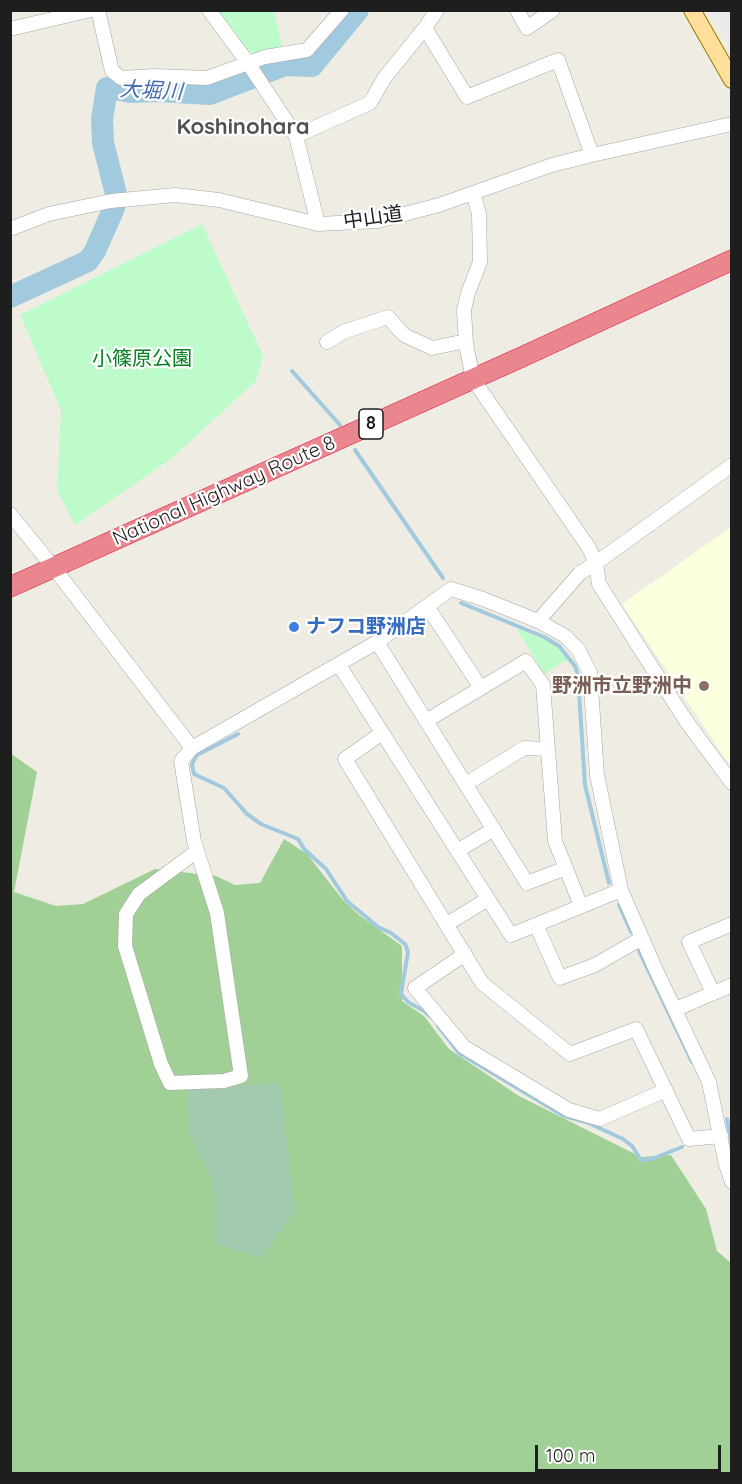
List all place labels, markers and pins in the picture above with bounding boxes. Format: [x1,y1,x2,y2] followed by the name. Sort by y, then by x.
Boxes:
[306,615,426,639] place label: ナフコ野洲店
[287,620,301,634] marker: ナフコ野洲店
[552,674,692,698] place label: 野洲市立野洲中
[697,679,711,693] marker: 野洲市立野洲中

